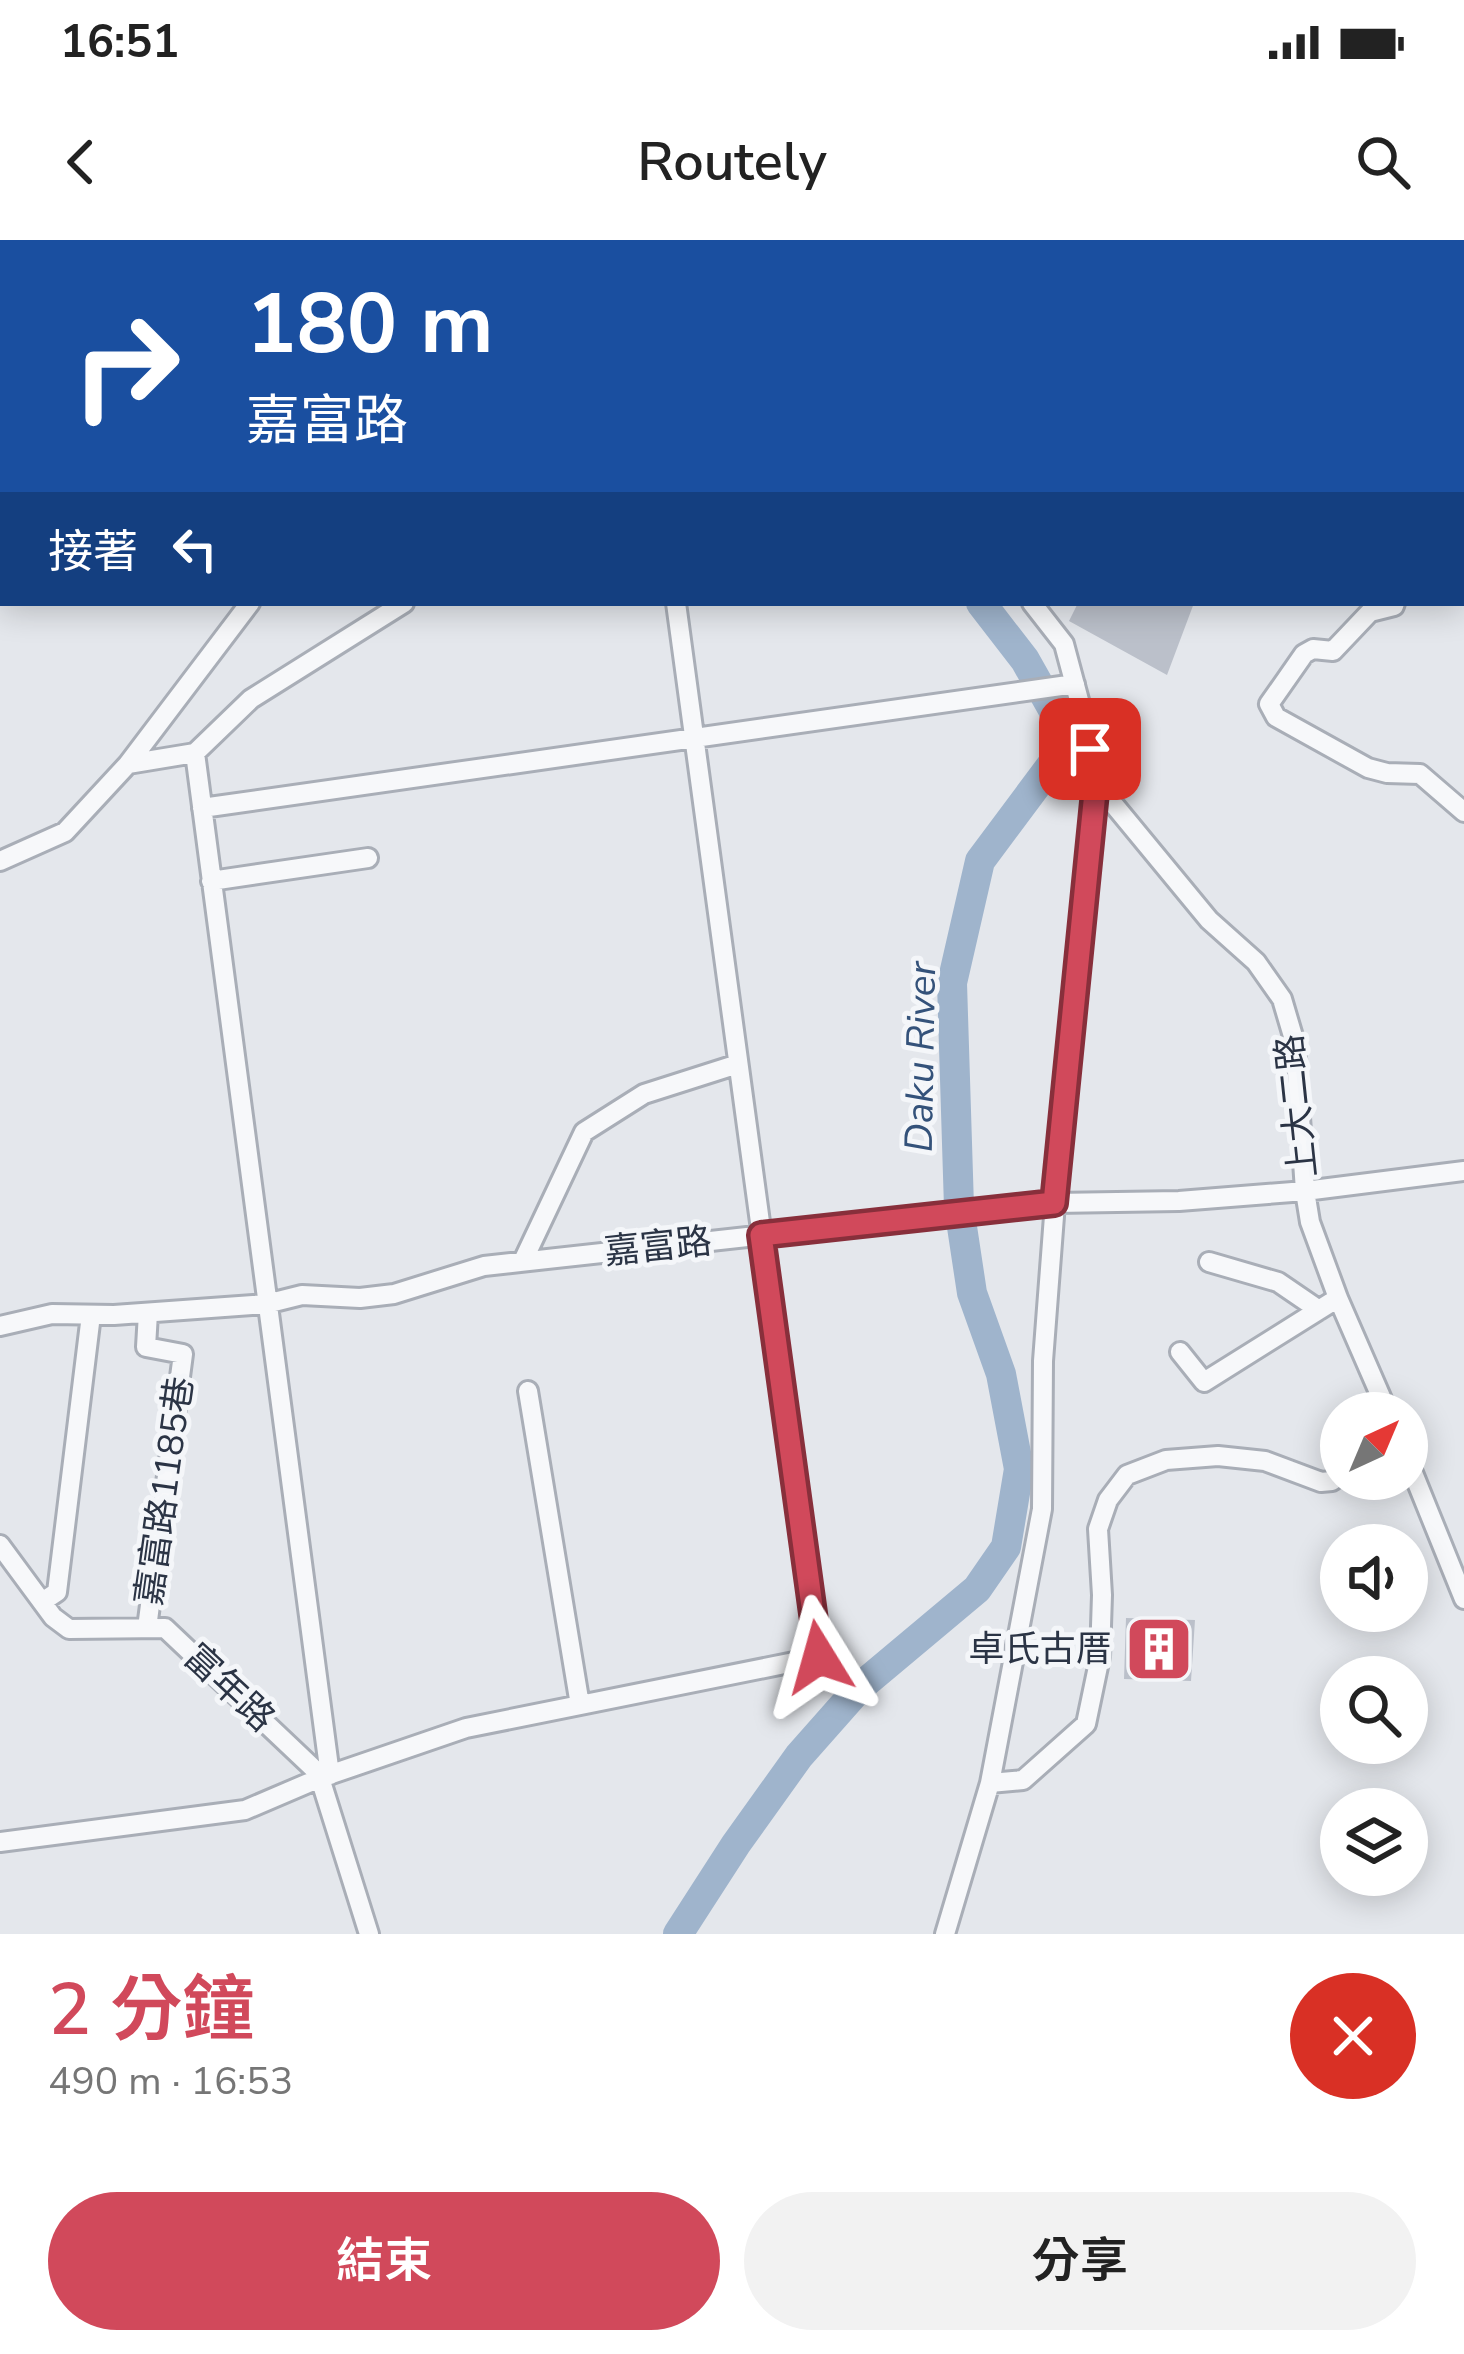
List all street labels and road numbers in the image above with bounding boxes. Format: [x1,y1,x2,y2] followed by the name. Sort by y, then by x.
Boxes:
[1265,1032,1329,1180] street label: 上大二路
[602,1217,714,1277] street label: 嘉富路
[125,1374,205,1608] street label: 嘉富路1185巷
[173,1633,285,1743] street label: 富年路

